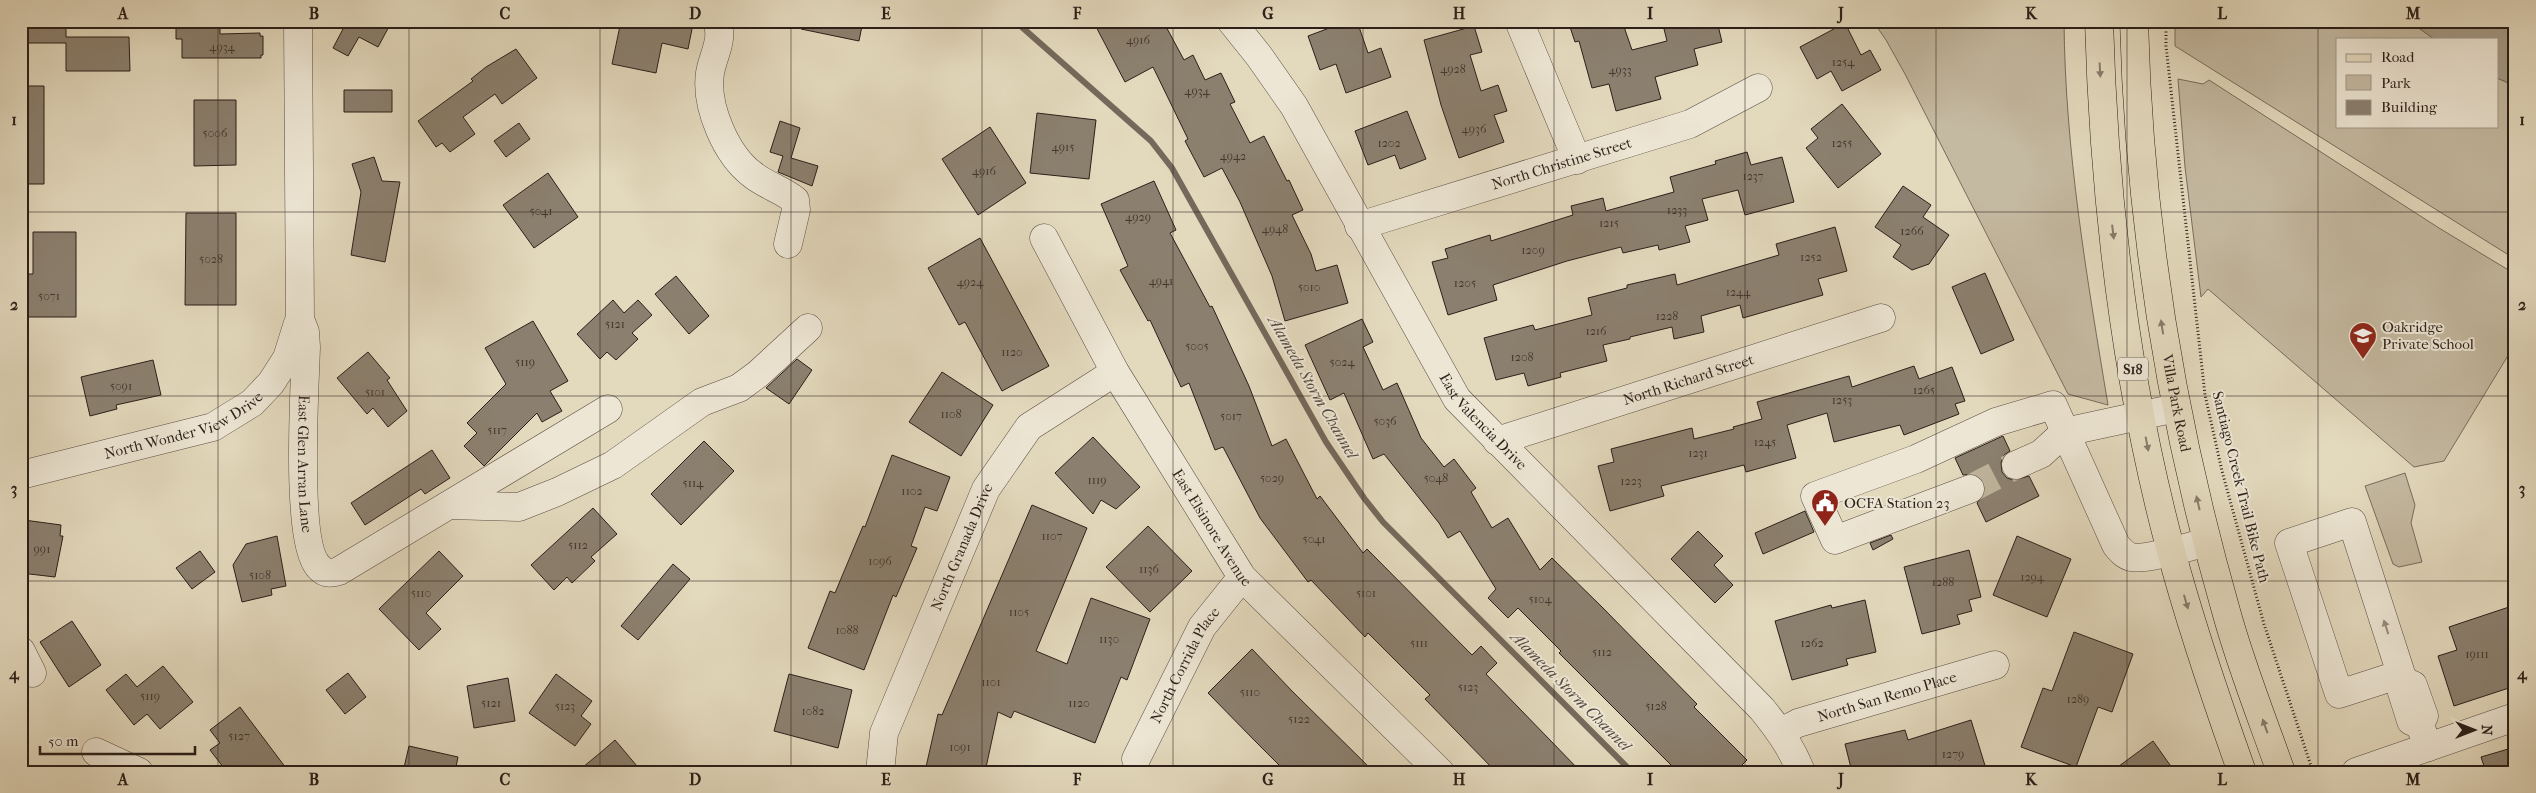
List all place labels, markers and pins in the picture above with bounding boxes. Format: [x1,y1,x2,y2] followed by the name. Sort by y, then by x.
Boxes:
[2382,318,2474,353] place label: Oakridge Private School
[2348,321,2378,360] school or university icon: Oakridge Private School
[1810,488,1840,527] public building icon: OCFA Station 23
[1844,494,1950,512] place label: OCFA Station 23

